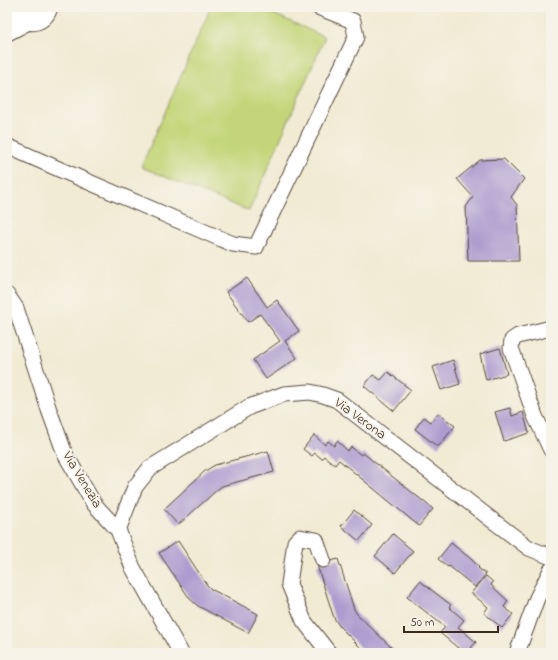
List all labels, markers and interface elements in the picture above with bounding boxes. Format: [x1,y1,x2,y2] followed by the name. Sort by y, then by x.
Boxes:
[329,392,390,445] street label: Via Verona
[56,447,107,512] street label: Via Venezia
[404,608,498,634] scale bar
[410,614,434,632] text: 50 m

